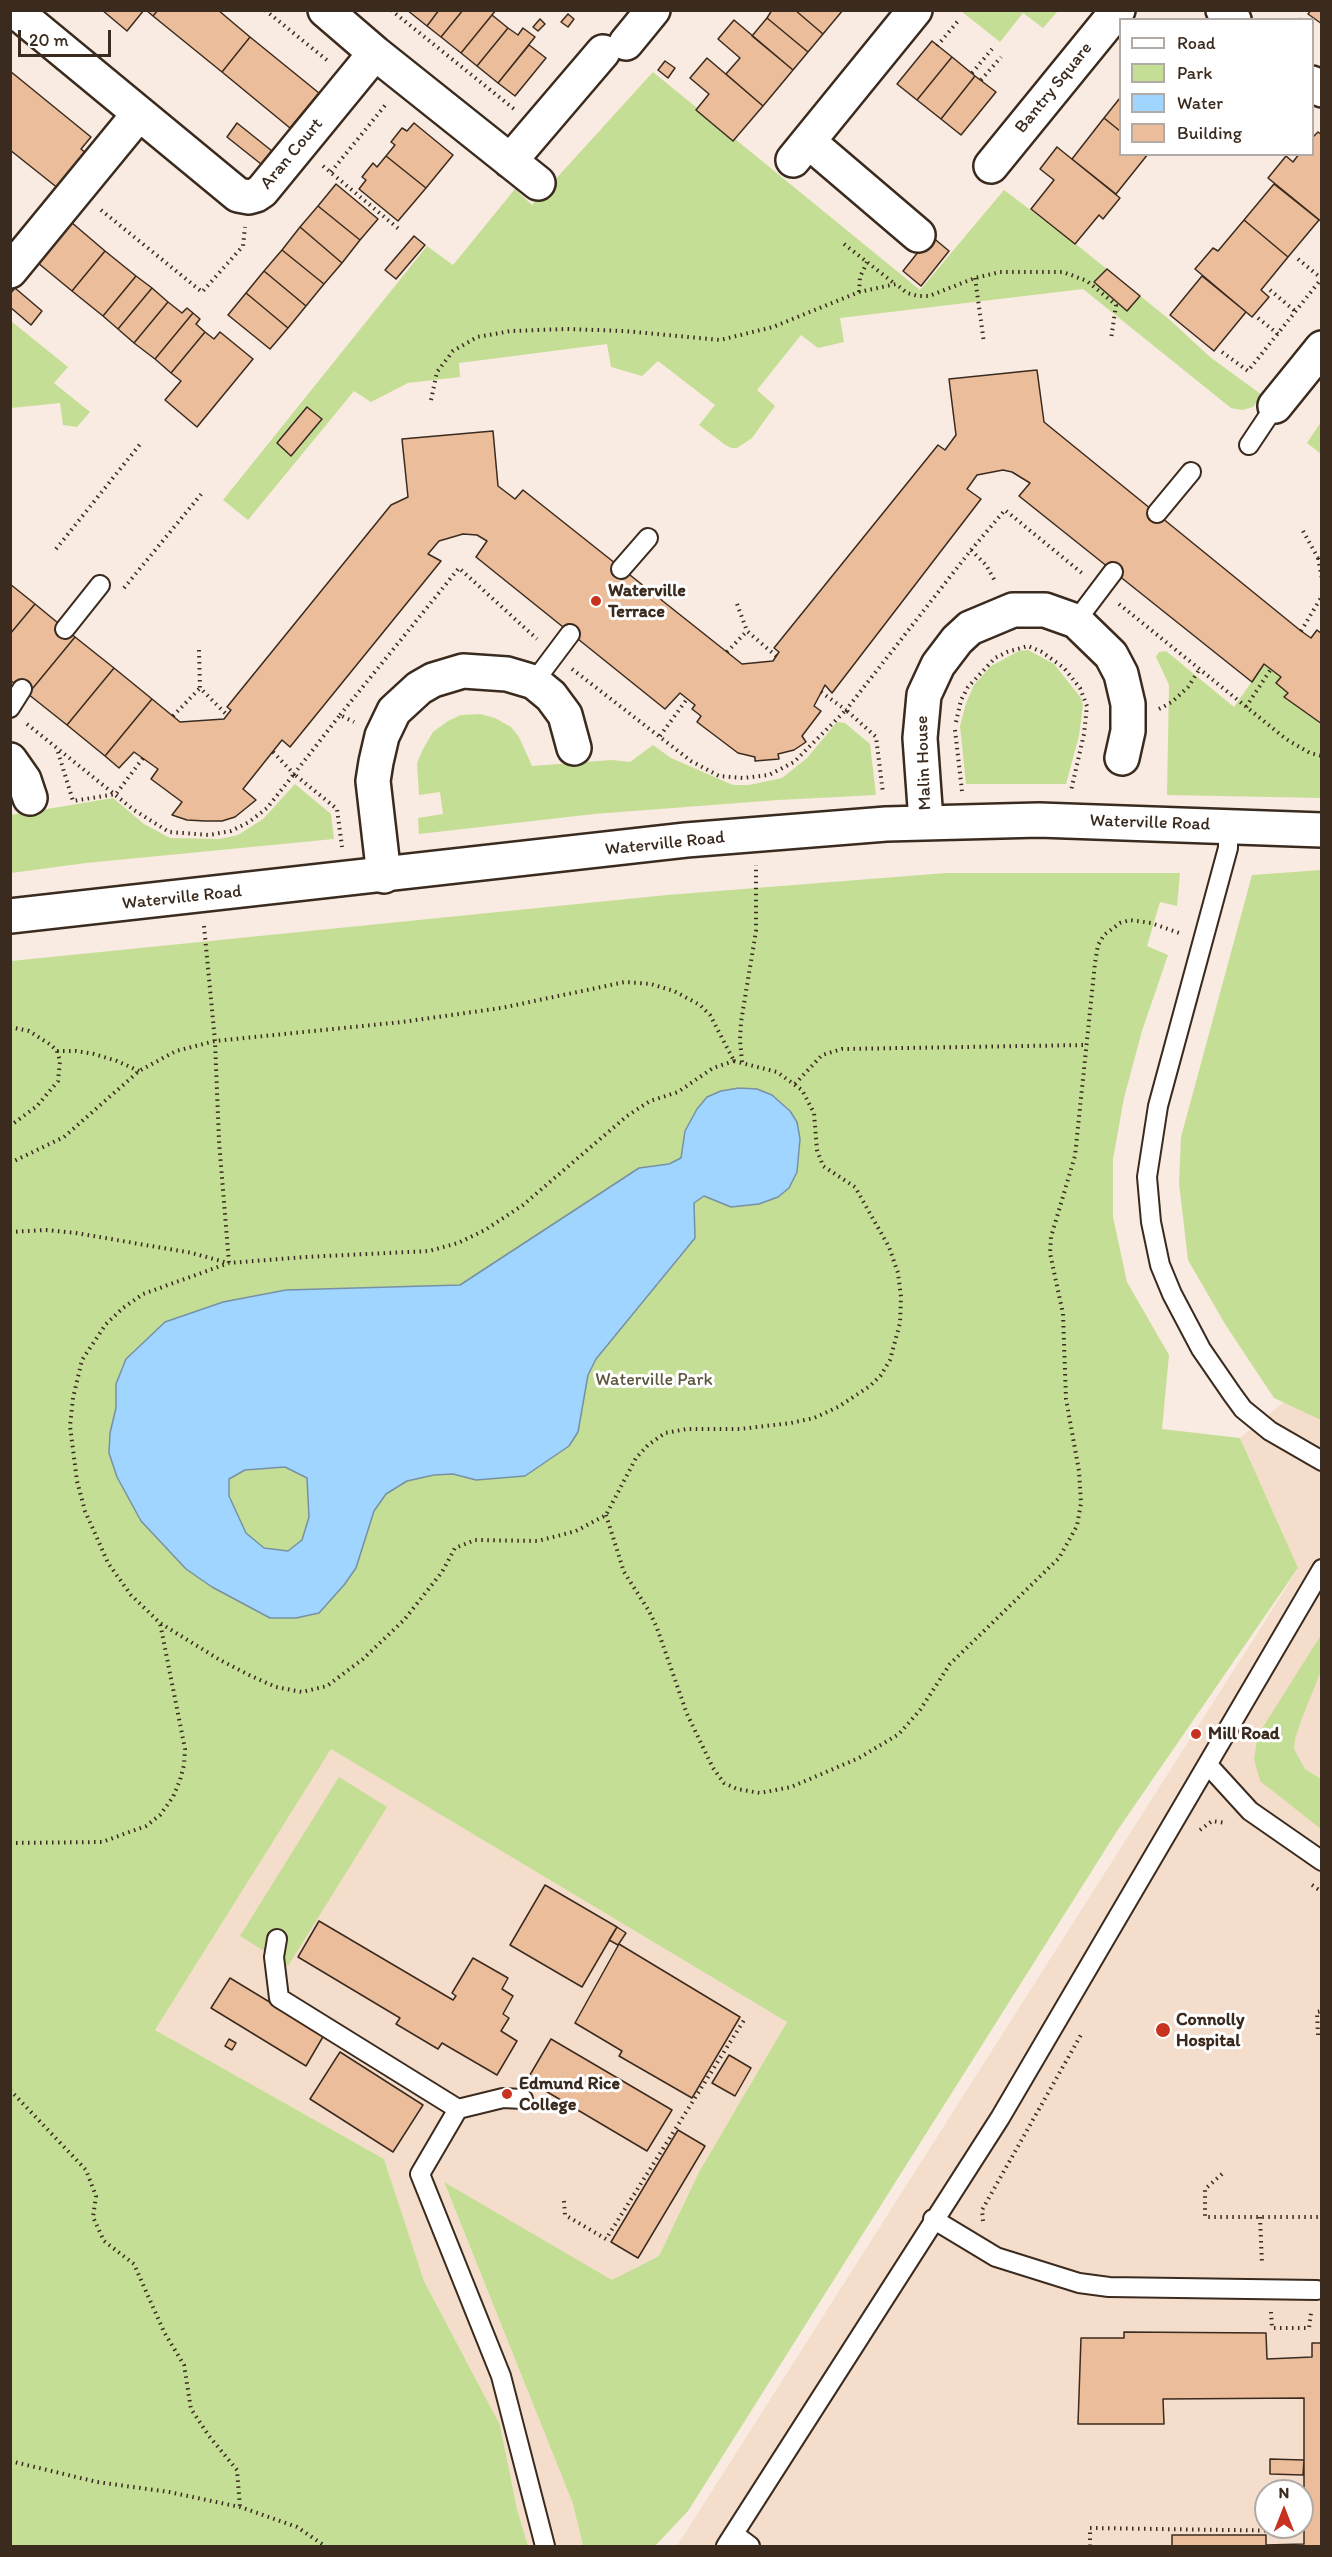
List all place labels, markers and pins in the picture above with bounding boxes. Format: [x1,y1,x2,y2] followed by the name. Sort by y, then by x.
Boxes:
[608,580,686,622] place label: Waterville Terrace
[589,594,603,608] marker: Waterville Terrace
[1208,1723,1280,1745] place label: Mill Road
[1189,1727,1203,1741] marker: Mill Road
[1176,2009,1244,2052] place label: Connolly Hospital
[1154,2021,1172,2039] marker: Connolly Hospital
[519,2073,620,2116] place label: Edmund Rice College
[500,2087,514,2101] marker: Edmund Rice College

